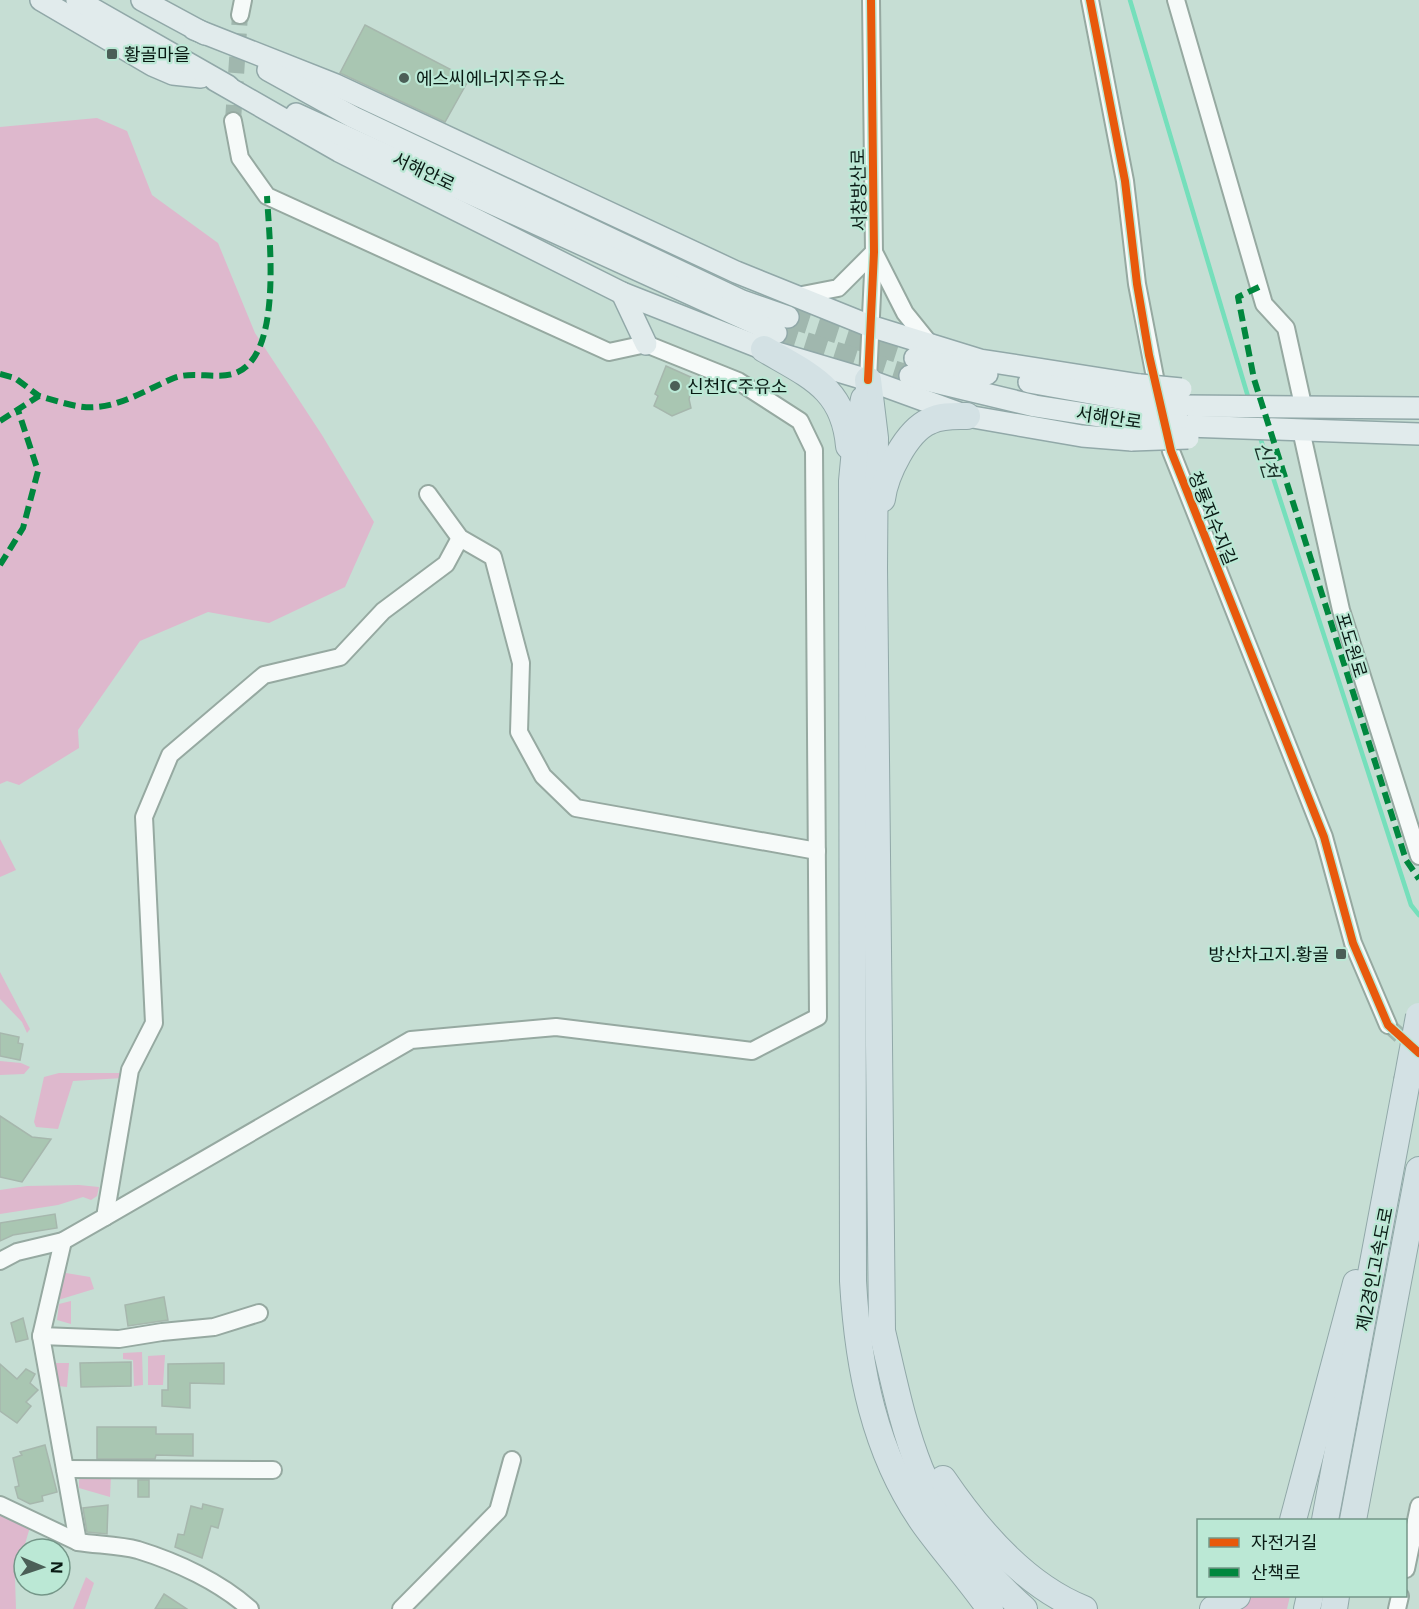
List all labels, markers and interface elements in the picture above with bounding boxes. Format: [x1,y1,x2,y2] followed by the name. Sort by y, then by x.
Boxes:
[124,42,190,66] place label: 황골마을
[105,47,119,61] marker: 황골마을
[416,66,565,90] place label: 에스씨에너지주유소
[397,71,411,85] marker: 에스씨에너지주유소
[389,146,459,196] street label: 서해안로
[845,148,871,232] street label: 서창방산로
[687,374,787,398] place label: 신천IC주유소
[668,379,682,393] marker: 신천IC주유소
[1075,401,1143,433] street label: 서해안로
[1249,438,1286,484] water label: 신천
[1183,467,1243,569] street label: 청룡저수지길
[1331,610,1373,680] street label: 포도원로
[1208,942,1329,966] place label: 방산차고지.황골
[1334,947,1348,961] marker: 방산차고지.황골
[1350,1205,1398,1333] street label: 제2경인고속도로
[1197,1519,1407,1597] legend
[1251,1530,1317,1554] text: 자전거길
[12,1537,72,1597] north arrow
[1251,1560,1301,1584] text: 산책로
[46,1561,68,1574] text: N

